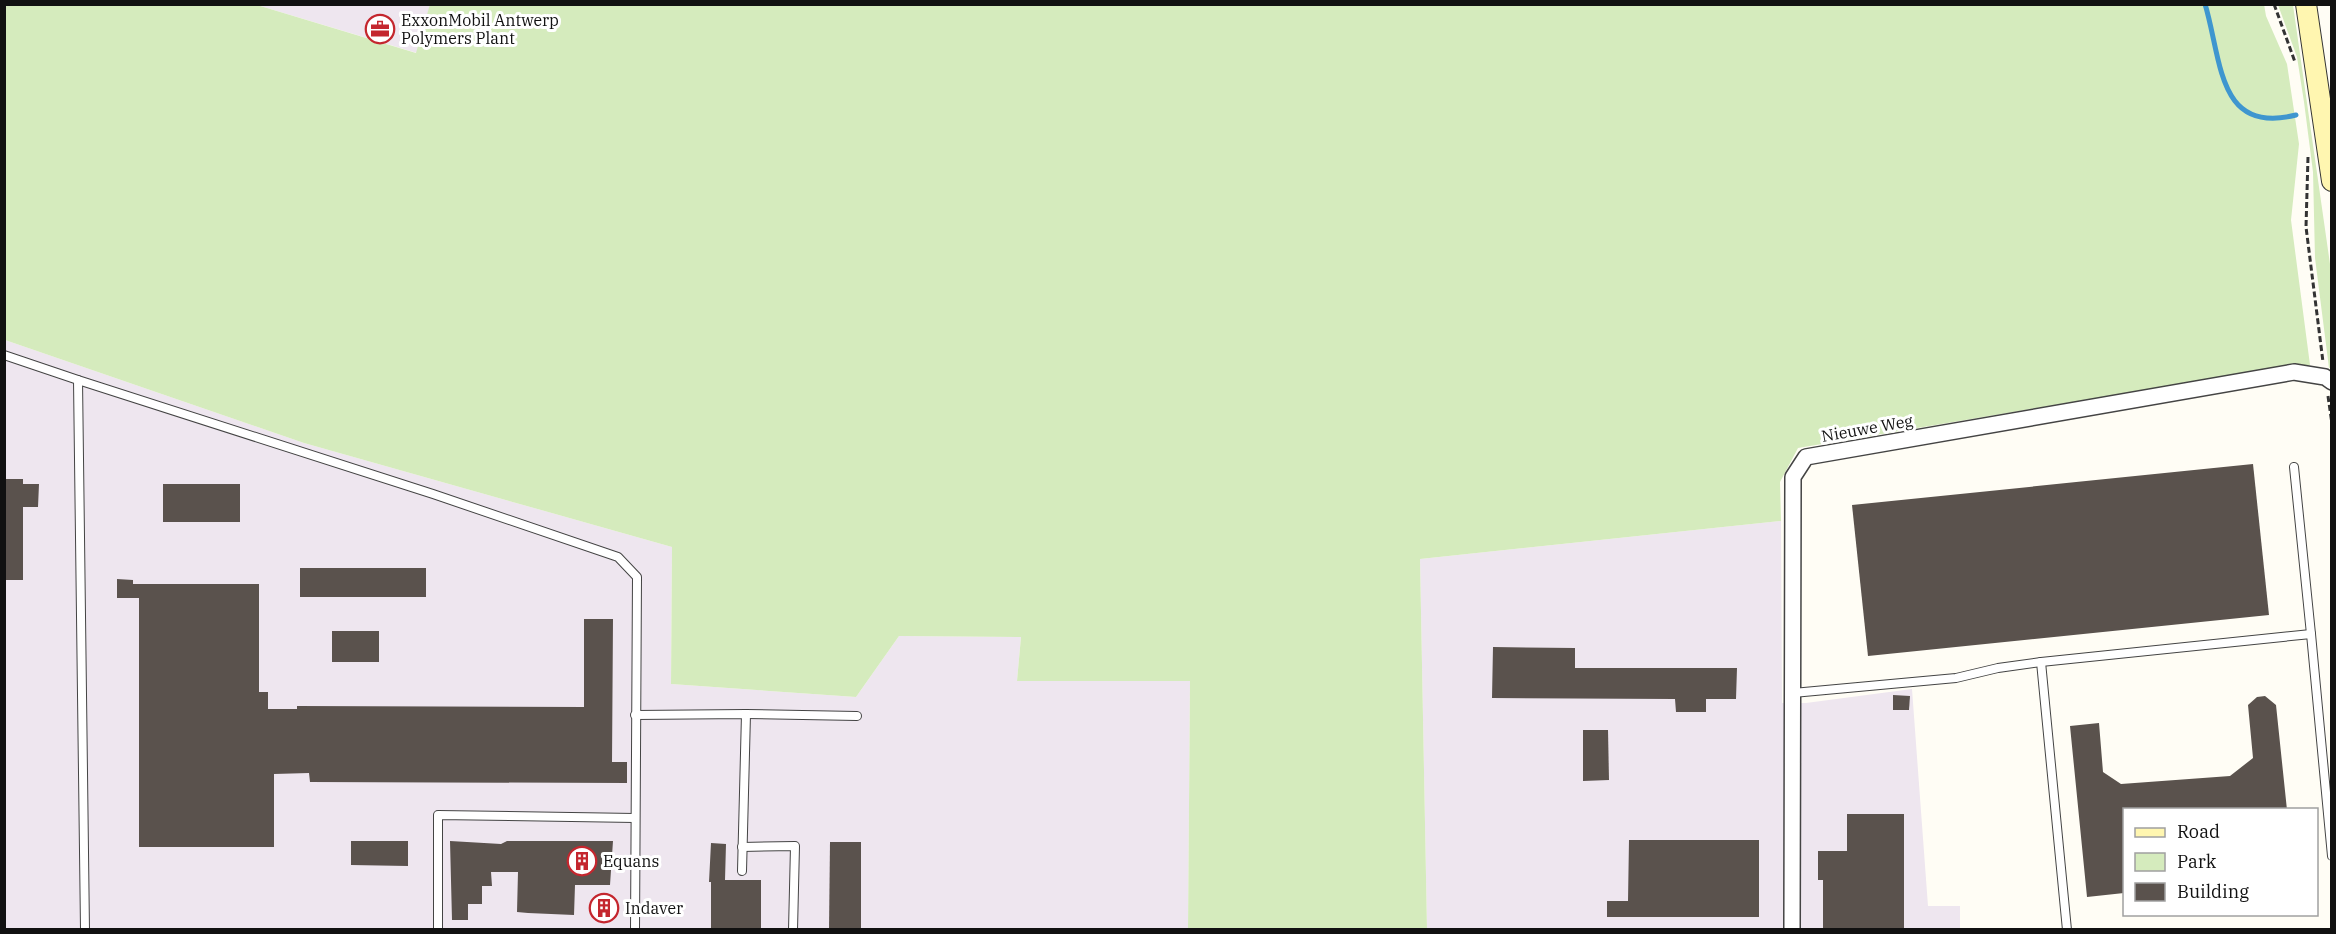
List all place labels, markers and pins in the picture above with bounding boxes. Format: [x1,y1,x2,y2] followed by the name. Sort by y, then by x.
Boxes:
[401,10,559,48] place label: ExxonMobil Antwerp Polymers Plant
[364,13,396,45] office icon: ExxonMobil Antwerp Polymers Plant
[566,845,598,877] building icon: Equans
[603,851,659,871] place label: Equans
[588,892,620,924] building icon: Indaver
[625,898,683,918] place label: Indaver

